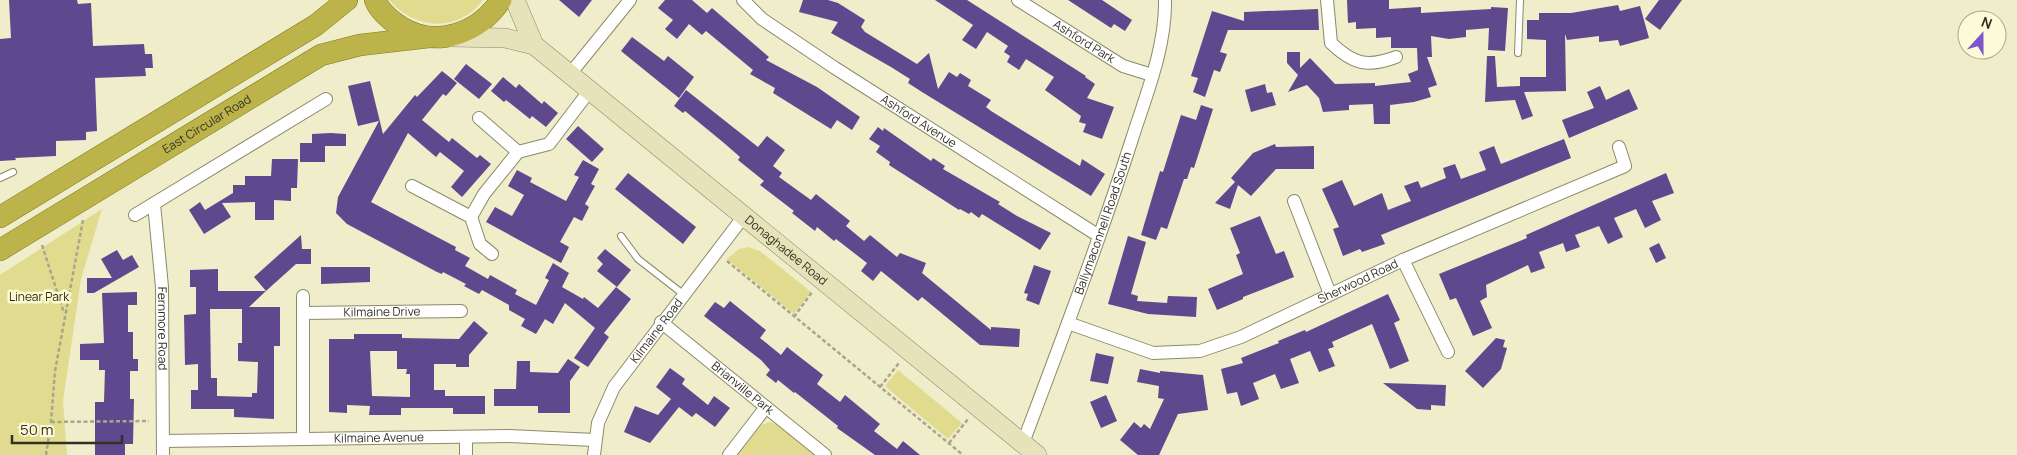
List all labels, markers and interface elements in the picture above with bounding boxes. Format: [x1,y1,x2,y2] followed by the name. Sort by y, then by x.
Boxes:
[1957,10,2007,60] north arrow
[1979,12,1995,33] text: N
[1050,15,1119,67] street label: Ashford Park
[159,90,254,157] street label: East Circular Road
[878,90,960,151] street label: Ashford Avenue
[1070,149,1135,297] street label: Ballymaconnell Road South
[741,211,831,289] street label: Donaghadee Road
[1315,255,1401,307] street label: Sherwood Road
[154,287,171,371] street label: Fernmore Road
[9,288,70,305] park label: Linear Park
[626,295,686,367] street label: Kilmaine Road
[343,303,421,320] street label: Kilmaine Drive
[708,357,779,419] street label: Brianville Park
[12,412,122,444] scale bar
[20,419,54,440] text: 50 m
[334,428,424,447] street label: Kilmaine Avenue

